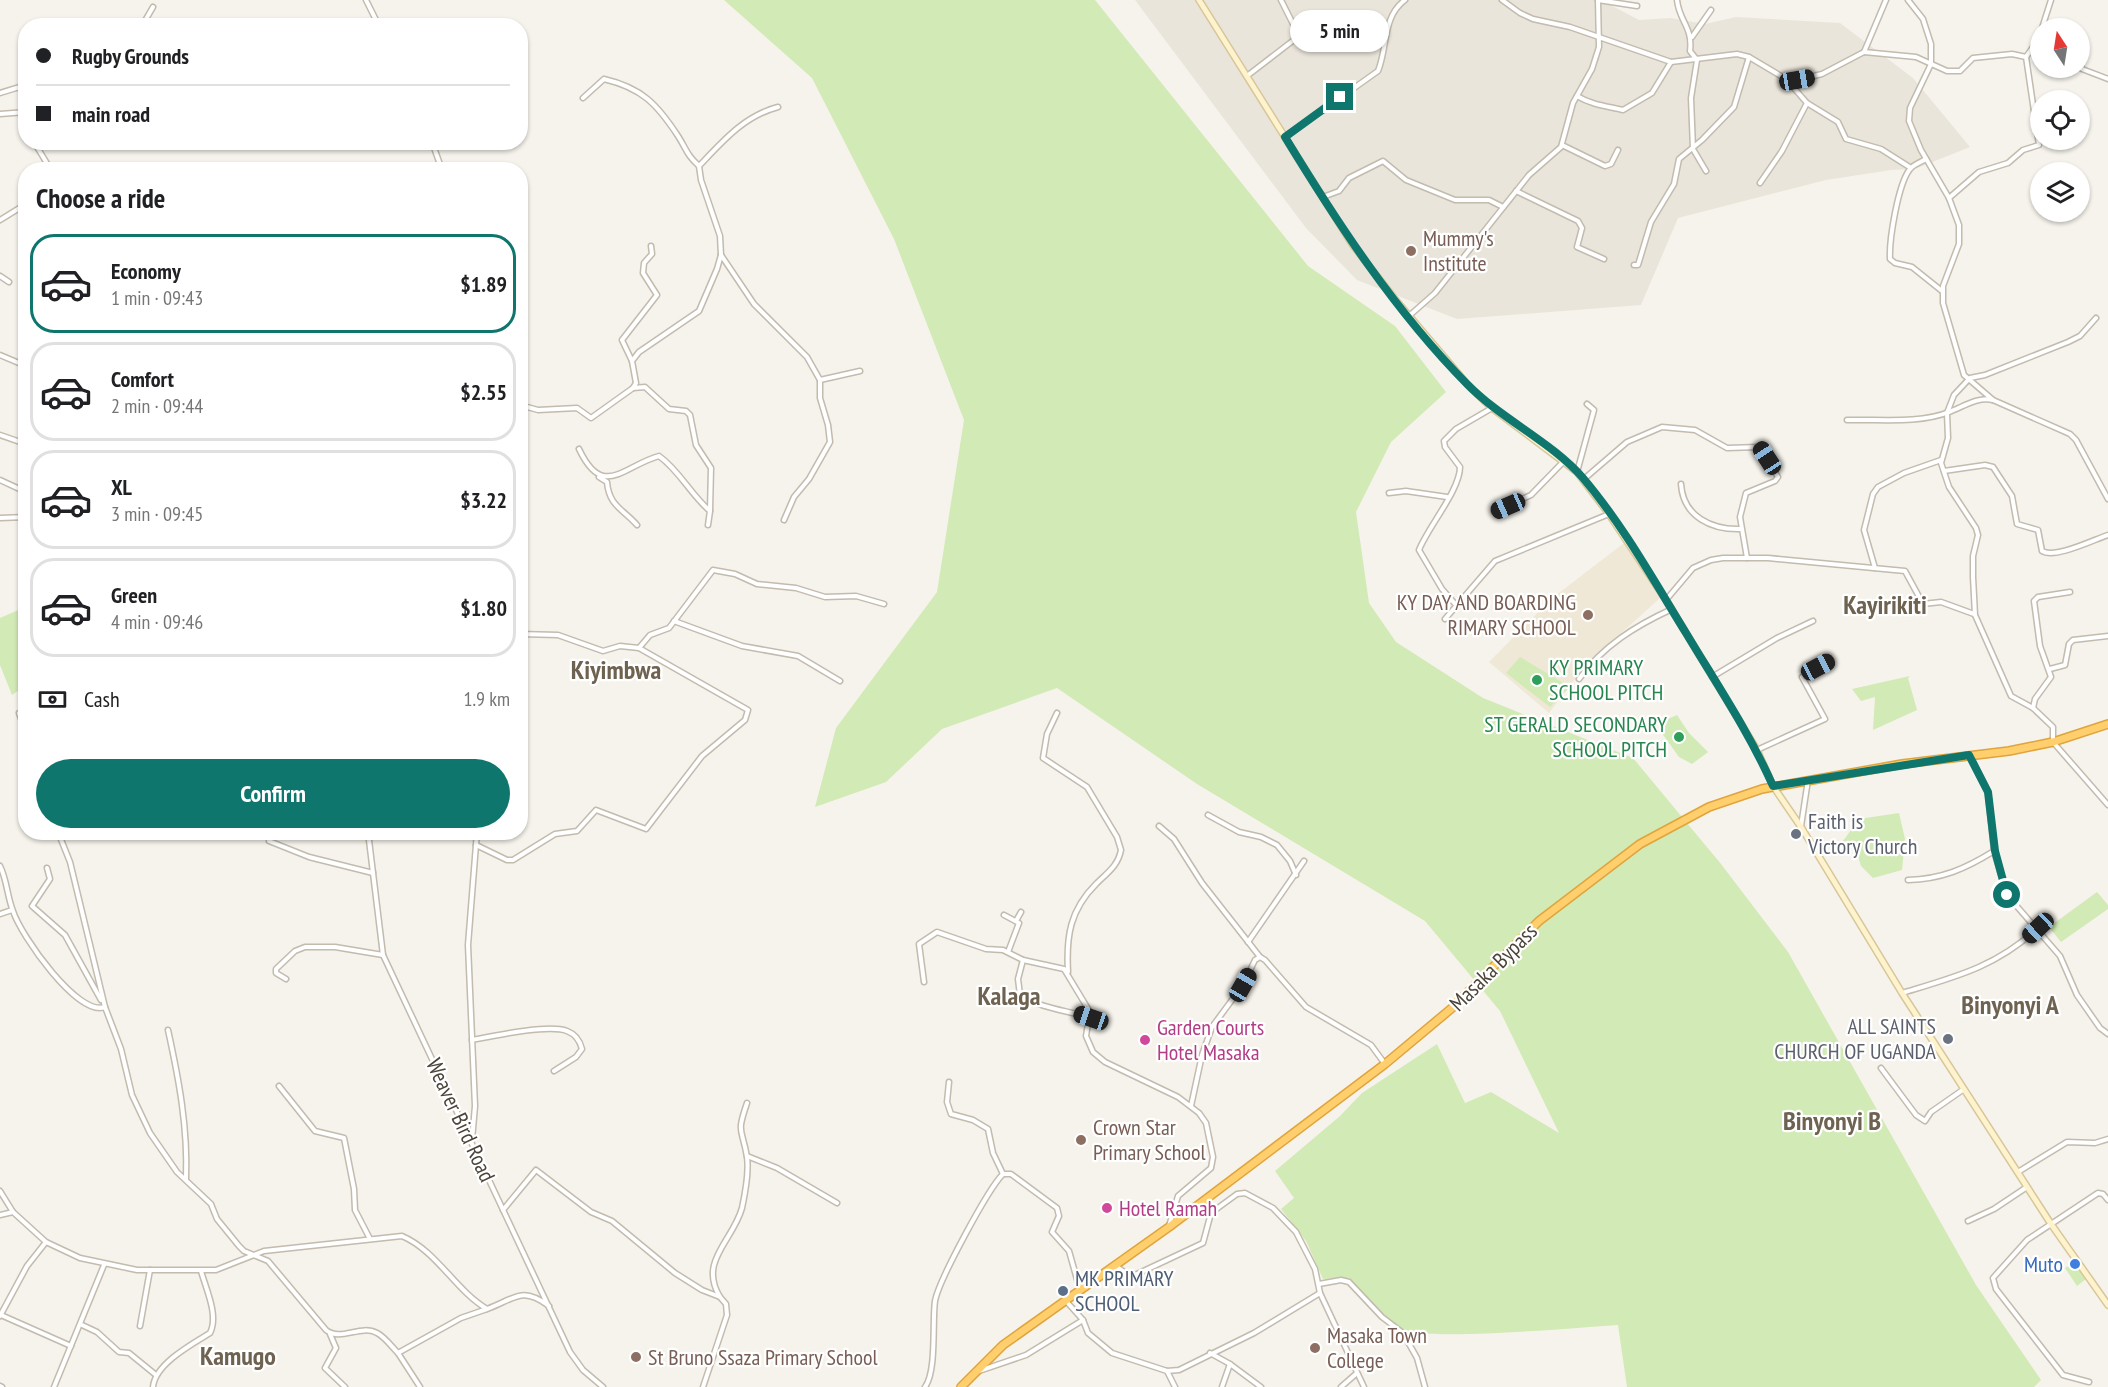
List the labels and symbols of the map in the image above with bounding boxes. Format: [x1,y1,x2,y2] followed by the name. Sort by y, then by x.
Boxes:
[1290,10,1390,52] callout: 5 min
[2030,18,2090,78] north arrow
[1778,68,1816,92] car
[1326,83,1353,110] route end
[1423,224,1494,277] place label: Mummy's Institute
[1404,244,1418,258] marker: Mummy's Institute
[1750,438,1784,478] car
[1488,490,1528,522] car
[1397,588,1576,641] place label: KY DAY AND BOARDING RIMARY SCHOOL
[1843,588,1927,621] district label: Kayirikiti
[1581,608,1595,622] marker: KY DAY AND BOARDING RIMARY SCHOOL
[1798,651,1838,683] car
[571,653,661,686] district label: Kiyimbwa
[1549,653,1663,706] place label: KY PRIMARY SCHOOL PITCH
[1530,673,1544,687] marker: KY PRIMARY SCHOOL PITCH
[1484,710,1667,763] place label: ST GERALD SECONDARY SCHOOL PITCH
[1672,730,1686,744] marker: ST GERALD SECONDARY SCHOOL PITCH
[1807,807,1917,860] place label: Faith is Victory Church
[1789,827,1803,841] marker: Faith is Victory Church
[1993,881,2020,908] route start
[2019,909,2057,947] car
[1443,917,1543,1017] street label: Masaka Bypass
[1226,965,1260,1005] car
[977,979,1041,1012] district label: Kalaga
[1961,988,2060,1021] district label: Binyonyi A
[1071,1004,1111,1032] car
[1774,1012,1937,1065] place label: ALL SAINTS CHURCH OF UGANDA
[1157,1013,1264,1066] place label: Garden Courts Hotel Masaka
[1941,1032,1955,1046] marker: ALL SAINTS CHURCH OF UGANDA
[1138,1033,1152,1047] marker: Garden Courts Hotel Masaka
[420,1054,502,1186] street label: Weaver Bird Road
[1783,1104,1881,1137] district label: Binyonyi B
[1093,1113,1207,1166] place label: Crown Star Primary School
[1074,1133,1088,1147] marker: Crown Star Primary School
[1119,1194,1217,1222] place label: Hotel Ramah
[1100,1201,1114,1215] marker: Hotel Ramah
[2024,1250,2063,1278] place label: Muto
[2068,1257,2082,1271] marker: Muto
[1075,1264,1174,1317] place label: MK PRIMARY SCHOOL
[1056,1284,1070,1298] marker: MK PRIMARY SCHOOL
[1327,1321,1427,1374] place label: Masaka Town College
[200,1339,276,1372] district label: Kamugo
[1308,1341,1322,1355] marker: Masaka Town College
[648,1343,878,1371] place label: St Bruno Ssaza Primary School
[629,1350,643,1364] marker: St Bruno Ssaza Primary School

